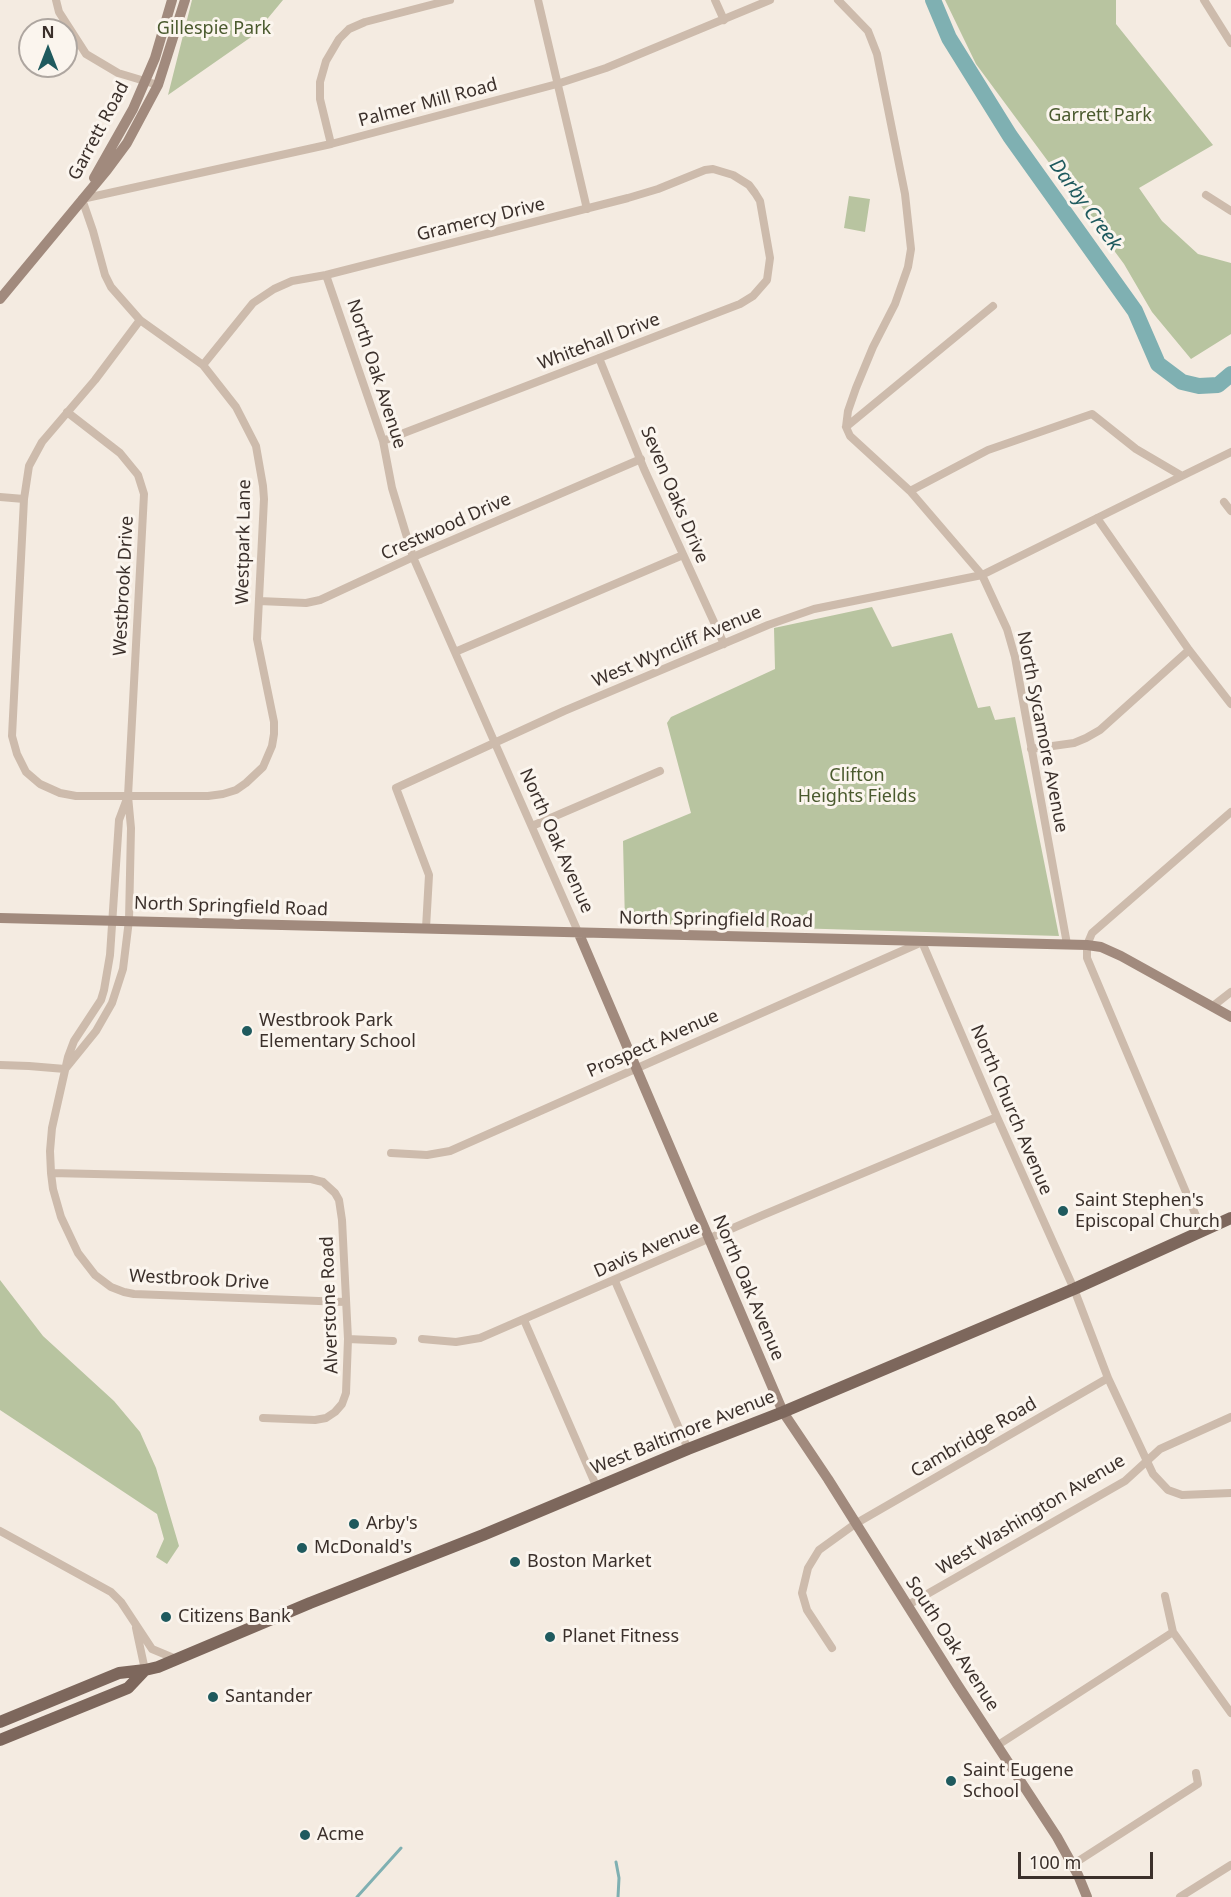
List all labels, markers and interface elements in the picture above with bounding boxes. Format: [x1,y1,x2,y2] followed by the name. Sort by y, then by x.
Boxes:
[18,18,78,78] north arrow
[157,18,271,40] park label: Gillespie Park
[41,21,55,43] text: N
[356,74,500,132] street label: Palmer Mill Road
[64,78,134,184] street label: Garrett Road
[1048,105,1152,127] park label: Garrett Park
[1044,154,1126,256] water label: Darby Creek
[415,194,547,246] street label: Gramercy Drive
[342,297,410,451] street label: North Oak Avenue
[535,309,663,375] street label: Whitehall Drive
[635,423,713,567] street label: Seven Oaks Drive
[232,479,256,605] street label: Westpark Lane
[378,489,514,565] street label: Crestwood Drive
[110,515,138,657] street label: Westbrook Drive
[589,602,765,692] street label: West Wyncliff Avenue
[1012,629,1072,835] street label: North Sycamore Avenue
[514,765,598,917] street label: North Oak Avenue
[798,765,916,808] park label: Clifton Heights Fields
[134,893,328,921] street label: North Springfield Road
[619,908,813,932] street label: North Springfield Road
[584,1005,722,1083] street label: Prospect Avenue
[259,1010,416,1052] place label: Westbrook Park Elementary School
[965,1022,1057,1198] street label: North Church Avenue
[240,1024,254,1038] marker: Westbrook Park Elementary School
[1075,1190,1220,1232] place label: Saint Stephen's Episcopal Church
[1056,1204,1070,1218] marker: Saint Stephen's Episcopal Church
[708,1212,788,1364] street label: North Oak Avenue
[591,1217,703,1283] street label: Davis Avenue
[317,1236,343,1374] street label: Alverstone Road
[128,1266,270,1294] street label: Westbrook Drive
[588,1386,778,1480] street label: West Baltimore Avenue
[907,1393,1041,1483] street label: Cambridge Road
[933,1450,1129,1580] street label: West Washington Avenue
[366,1513,418,1535] place label: Arby's
[347,1517,361,1531] marker: Arby's
[314,1537,412,1559] place label: McDonald's
[295,1541,309,1555] marker: McDonald's
[527,1551,652,1573] place label: Boston Market
[508,1555,522,1569] marker: Boston Market
[901,1573,1003,1715] street label: South Oak Avenue
[178,1606,291,1628] place label: Citizens Bank
[159,1610,173,1624] marker: Citizens Bank
[562,1626,679,1648] place label: Planet Fitness
[543,1630,557,1644] marker: Planet Fitness
[225,1686,312,1708] place label: Santander
[206,1690,220,1704] marker: Santander
[963,1760,1074,1802] place label: Saint Eugene School
[944,1774,958,1788] marker: Saint Eugene School
[317,1824,364,1846] place label: Acme
[298,1828,312,1842] marker: Acme
[1021,1840,1156,1878] scale bar
[1029,1850,1081,1874] text: 100 m

